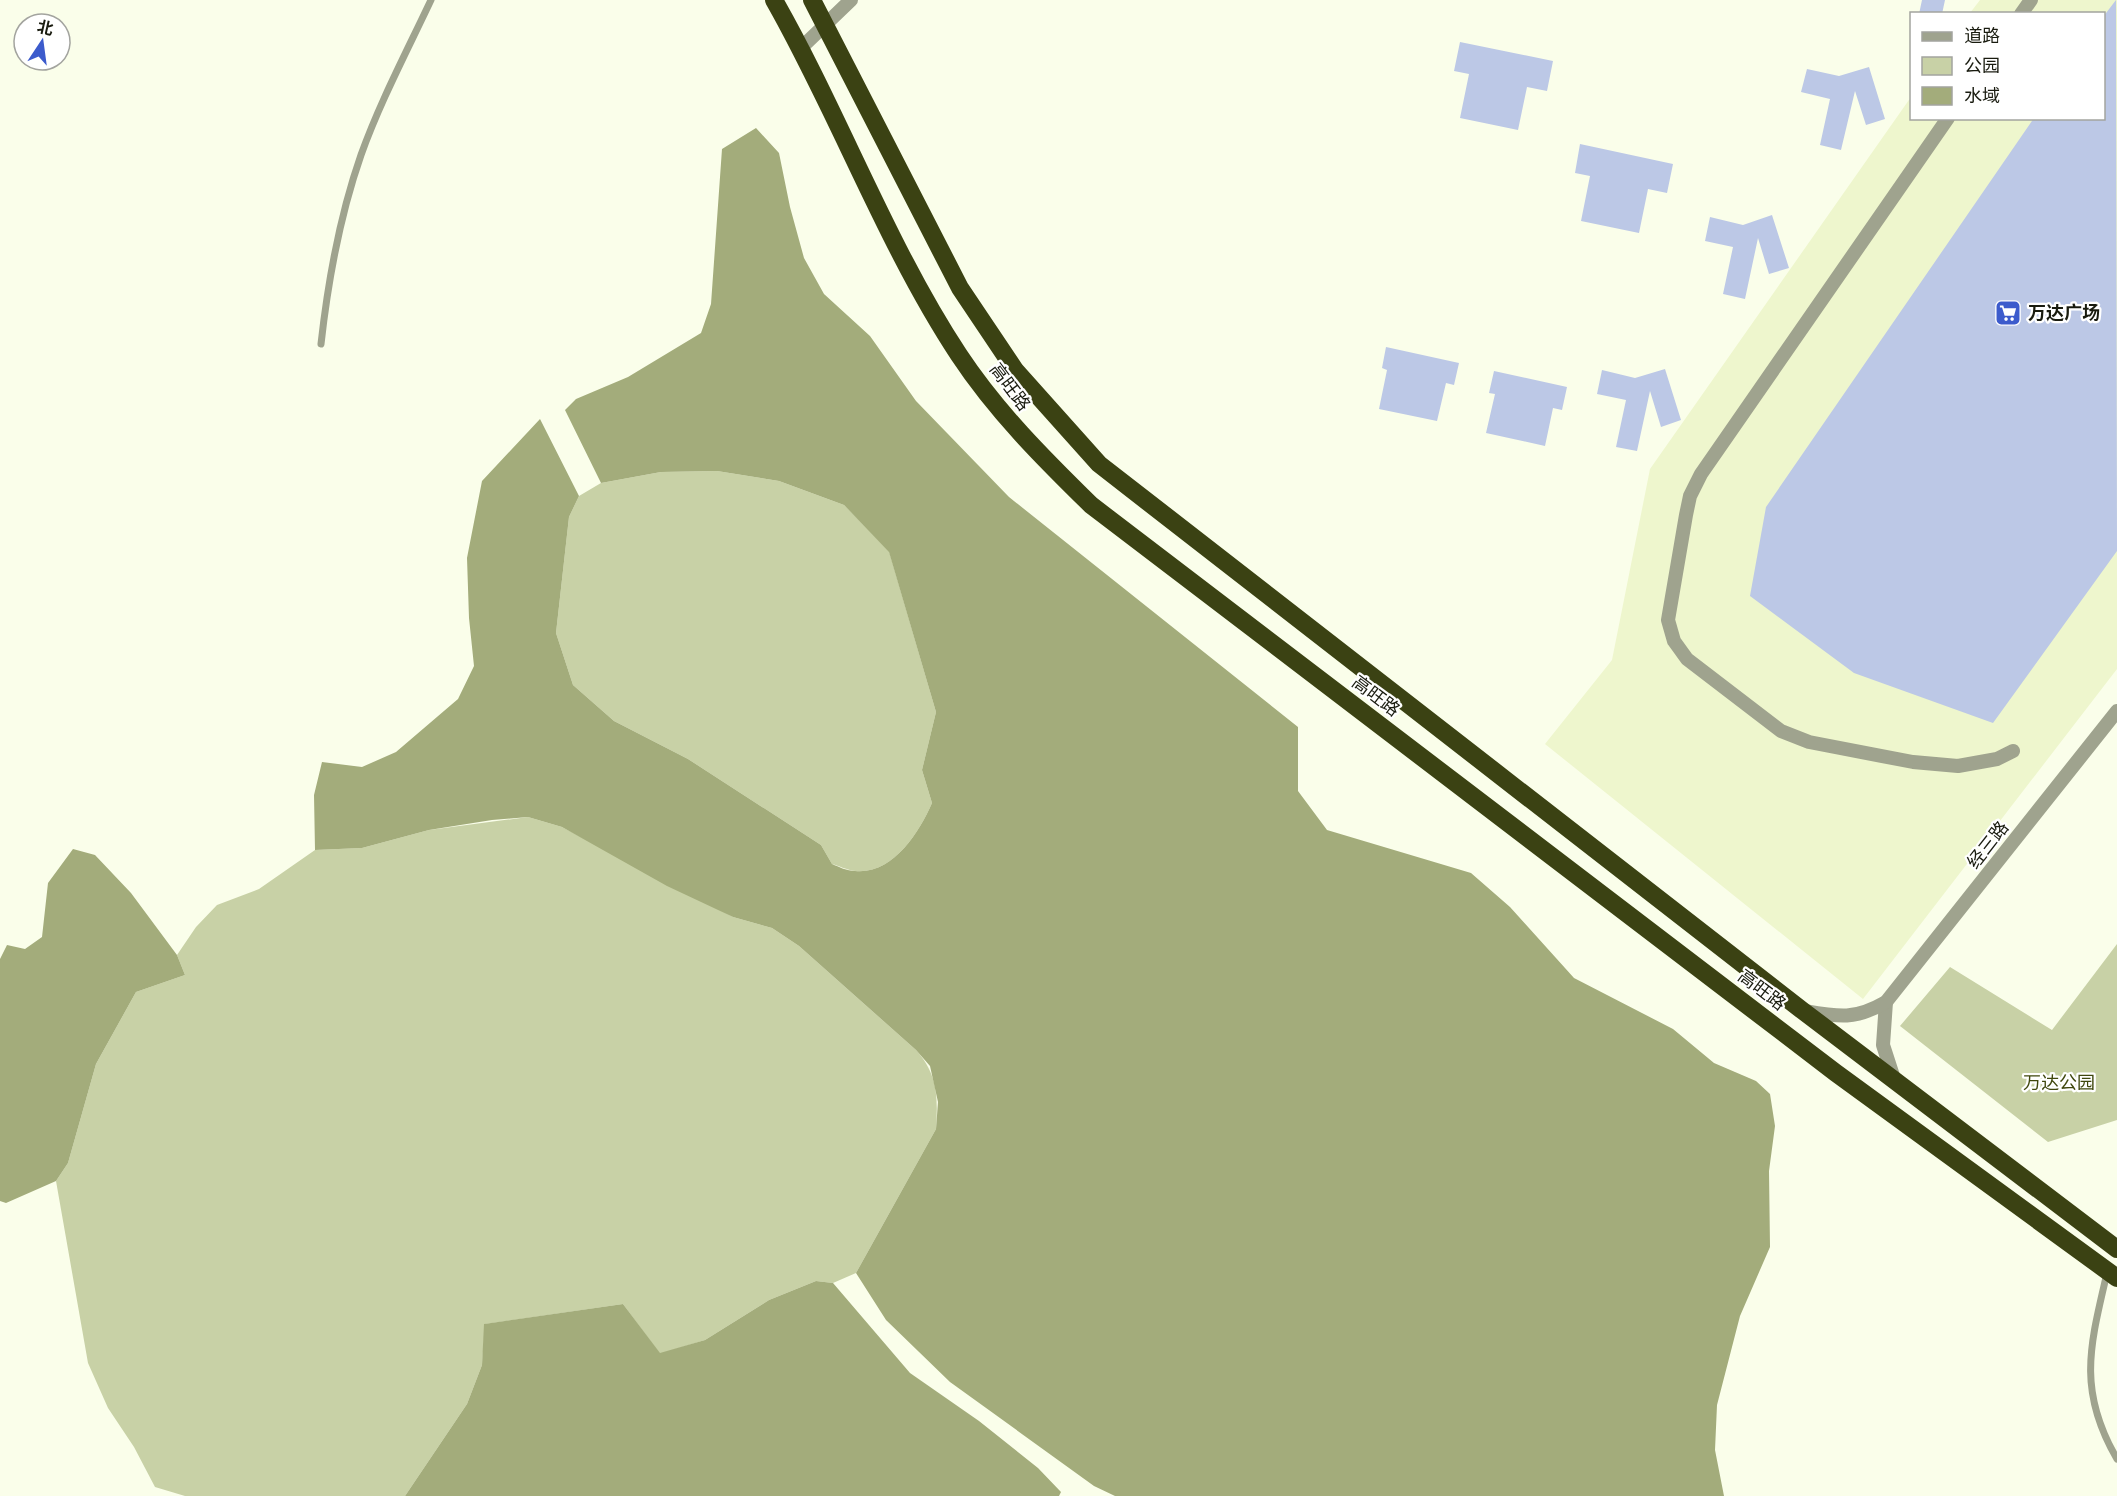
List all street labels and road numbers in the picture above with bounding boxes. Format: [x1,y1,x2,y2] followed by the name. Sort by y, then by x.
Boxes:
[985,358,1036,415] street label: 高旺路
[1348,670,1405,721] street label: 高旺路
[1962,816,2013,873] street label: 经三路
[1734,964,1791,1015] street label: 高旺路

